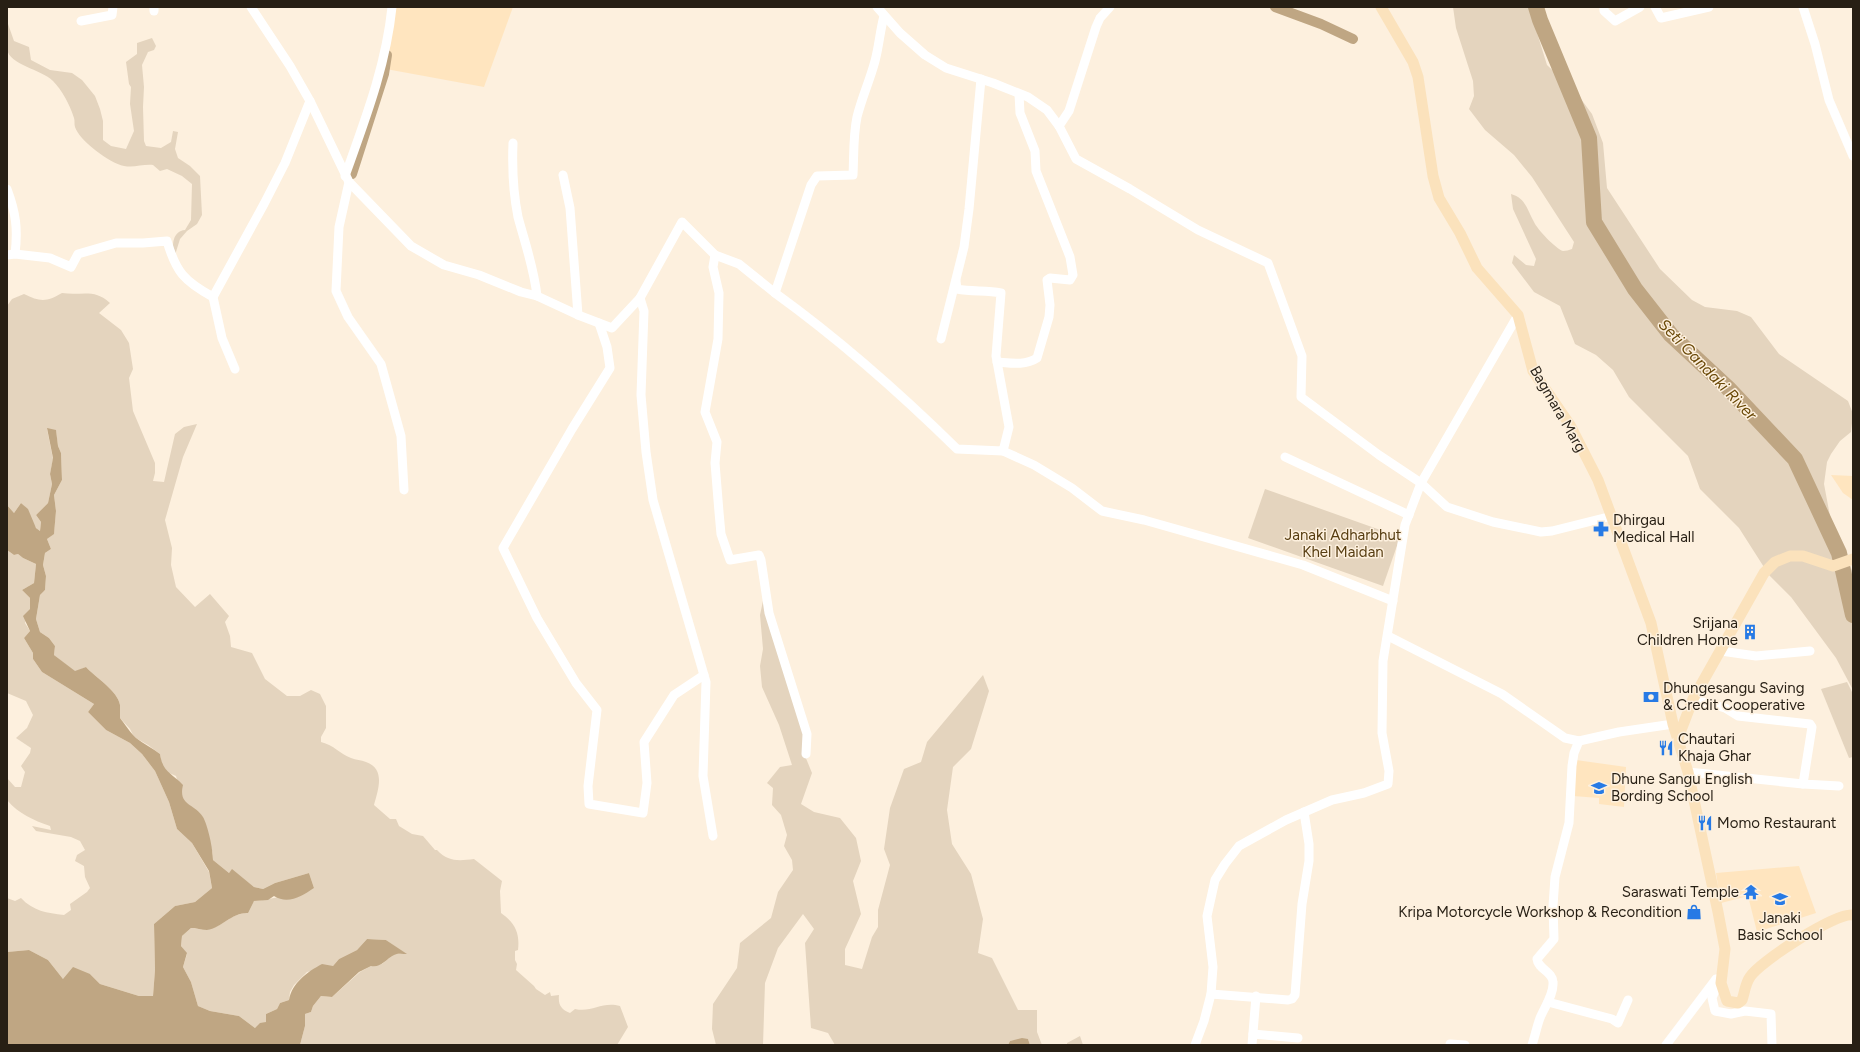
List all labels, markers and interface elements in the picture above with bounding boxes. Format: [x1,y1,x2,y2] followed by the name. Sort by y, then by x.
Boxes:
[1655,315,1761,424] water label: Seti Gandaki River
[1526,363,1590,455] street label: Bagmara Marg
[1613,511,1694,546] place label: Dhirgau Medical Hall
[1592,520,1610,538] pharmacy icon: Dhirgau Medical Hall
[1285,526,1402,561] park label: Janaki Adharbhut Khel Maidan
[1637,614,1738,649] place label: Srijana Children Home
[1741,623,1759,641] building icon: Srijana Children Home
[1663,679,1805,714] place label: Dhungesangu Saving & Credit Cooperative
[1642,688,1660,706] bank icon: Dhungesangu Saving & Credit Cooperative
[1678,730,1751,765] place label: Chautari Khaja Ghar
[1657,739,1675,757] restaurant icon: Chautari Khaja Ghar
[1611,770,1753,805] place label: Dhune Sangu English Bording School
[1590,779,1608,797] school or university icon: Dhune Sangu English Bording School
[1696,814,1714,832] restaurant icon: Momo Restaurant
[1717,814,1837,832] place label: Momo Restaurant
[1622,883,1739,901] place label: Saraswati Temple
[1742,883,1760,901] temple icon: Saraswati Temple
[1771,890,1789,908] school or university icon: Janaki Basic School
[1398,903,1682,921] place label: Kripa Motorcycle Workshop & Recondition
[1685,903,1703,921] shop icon: Kripa Motorcycle Workshop & Recondition
[1737,909,1823,944] place label: Janaki Basic School

